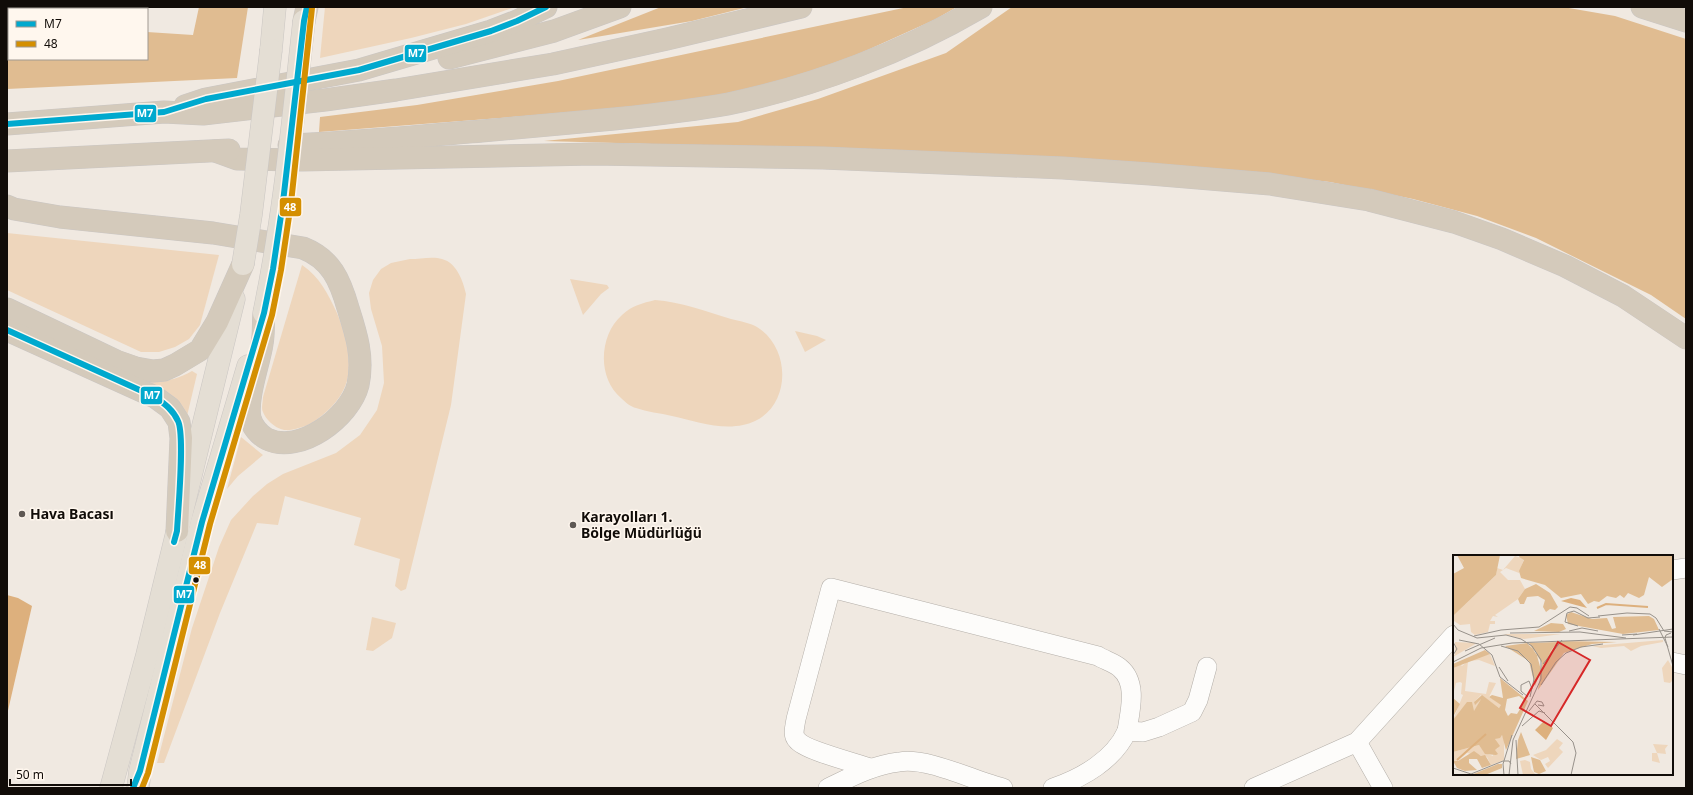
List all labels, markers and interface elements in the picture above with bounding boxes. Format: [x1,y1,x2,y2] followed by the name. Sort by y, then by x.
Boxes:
[8,8,148,60] legend
[44,15,62,32] text: M7
[44,35,58,52] text: 48
[404,44,427,63] line badge: M7
[408,45,424,60] text: M7
[134,104,157,123] line badge: M7
[137,105,153,120] text: M7
[279,197,302,217] line badge: 48
[284,199,296,214] text: 48
[140,386,163,405] line badge: M7
[144,387,160,402] text: M7
[30,504,114,523] place label: Hava Bacası
[581,507,702,542] place label: Karayolları 1. Bölge Müdürlüğü
[17,509,27,519] marker: Hava Bacası
[568,520,578,530] marker: Karayolları 1. Bölge Müdürlüğü
[1453,555,1673,775] inset map
[188,556,211,575] line badge: 48
[194,557,206,572] text: 48
[191,575,201,585] unlabelled marker
[173,585,195,604] line badge: M7
[176,586,192,601] text: M7
[10,761,131,787] scale bar
[16,766,44,783] text: 50 m

